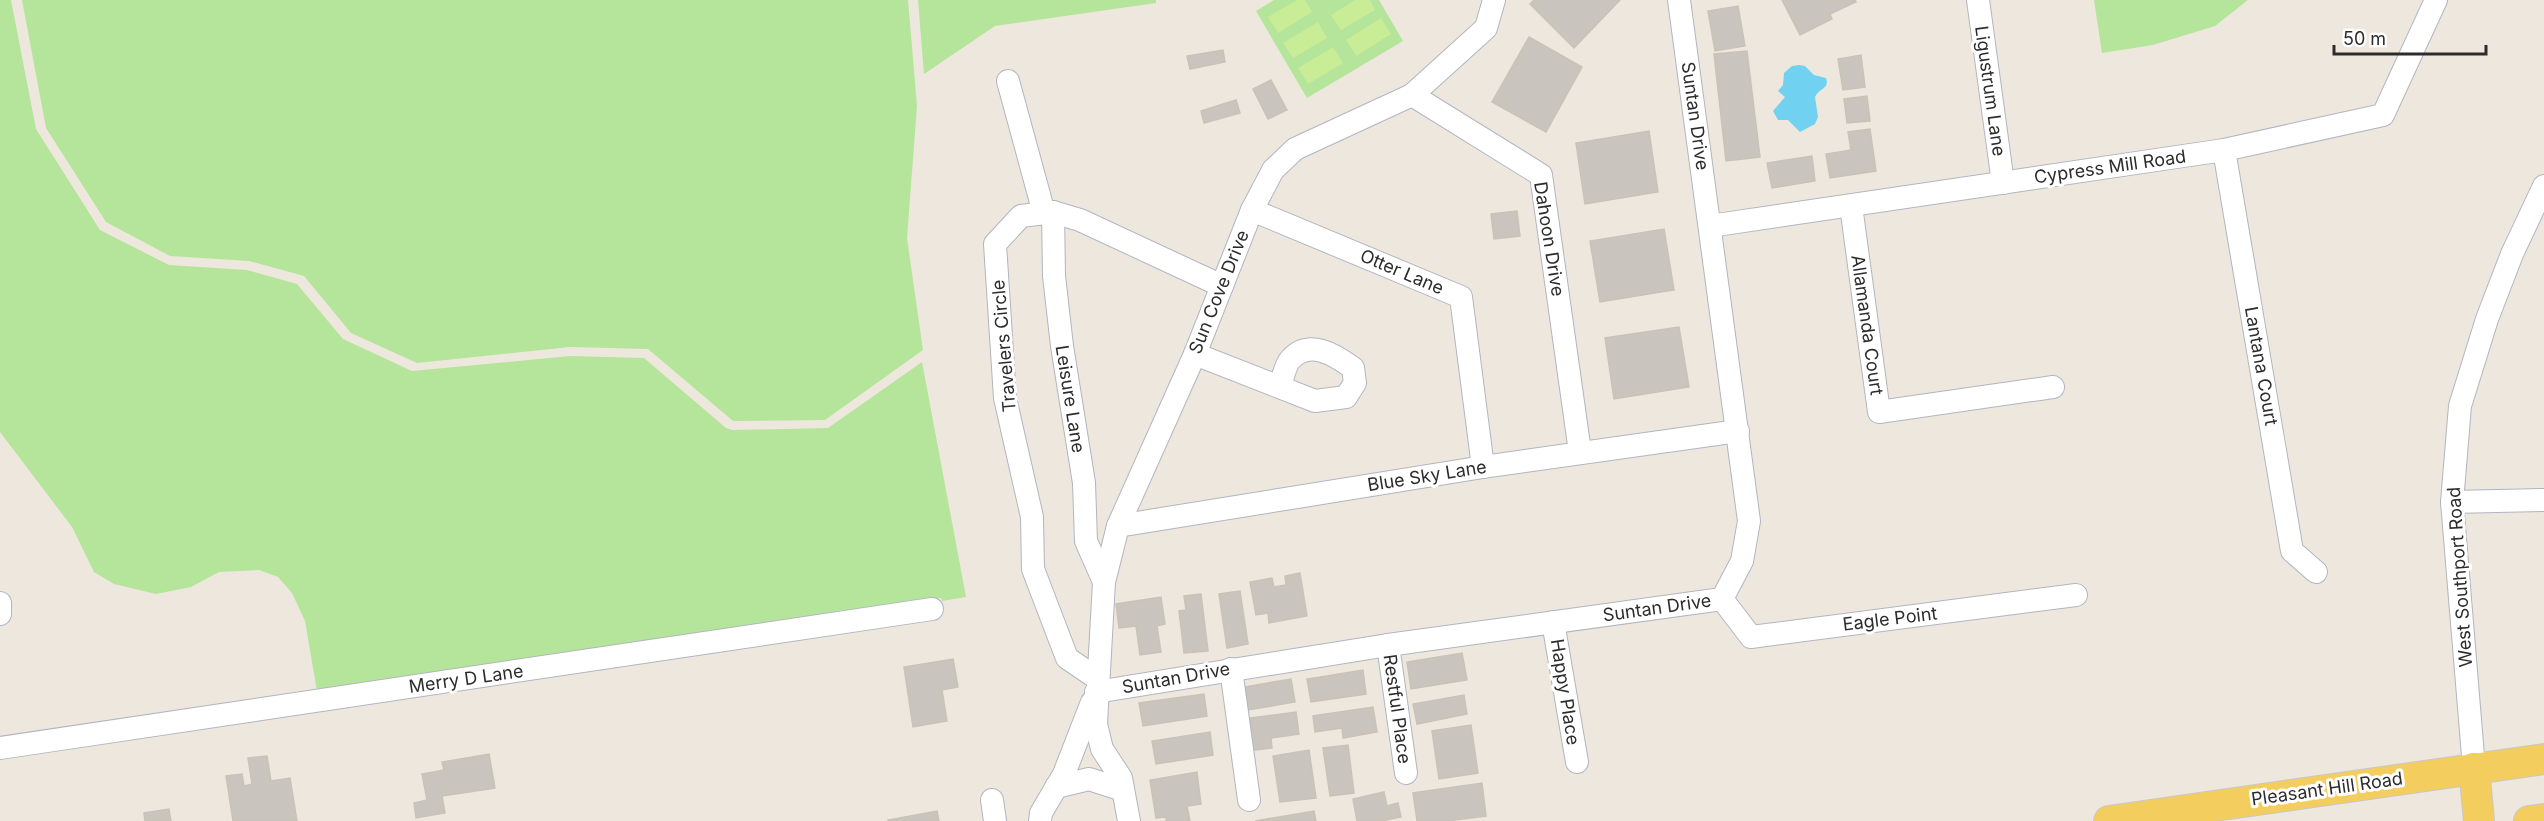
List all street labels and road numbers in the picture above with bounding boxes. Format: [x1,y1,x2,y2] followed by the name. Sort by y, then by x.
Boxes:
[1971,24,2010,157] street label: Ligustrum Lane
[1677,60,1713,172] street label: Suntan Drive
[2033,145,2187,188] street label: Cypress Mill Road
[1530,180,1569,298] street label: Dahoon Drive
[1184,227,1253,357] street label: Sun Cove Drive
[1357,245,1447,299] street label: Otter Lane
[1847,253,1888,397] street label: Allamanda Court
[987,279,1020,413] street label: Travelers Circle
[2241,305,2282,427] street label: Lantana Court
[1052,344,1089,454] street label: Leisure Lane
[1366,456,1488,495] street label: Blue Sky Lane
[2443,486,2476,668] street label: West Southport Road
[1601,590,1713,626] street label: Suntan Drive
[1842,602,1938,635] street label: Eagle Point
[1547,637,1584,746] street label: Happy Place
[1379,653,1416,765] street label: Restful Place
[1120,658,1232,697] street label: Suntan Drive
[407,660,525,697] street label: Merry D Lane
[2250,767,2404,810] street label: Pleasant Hill Road

